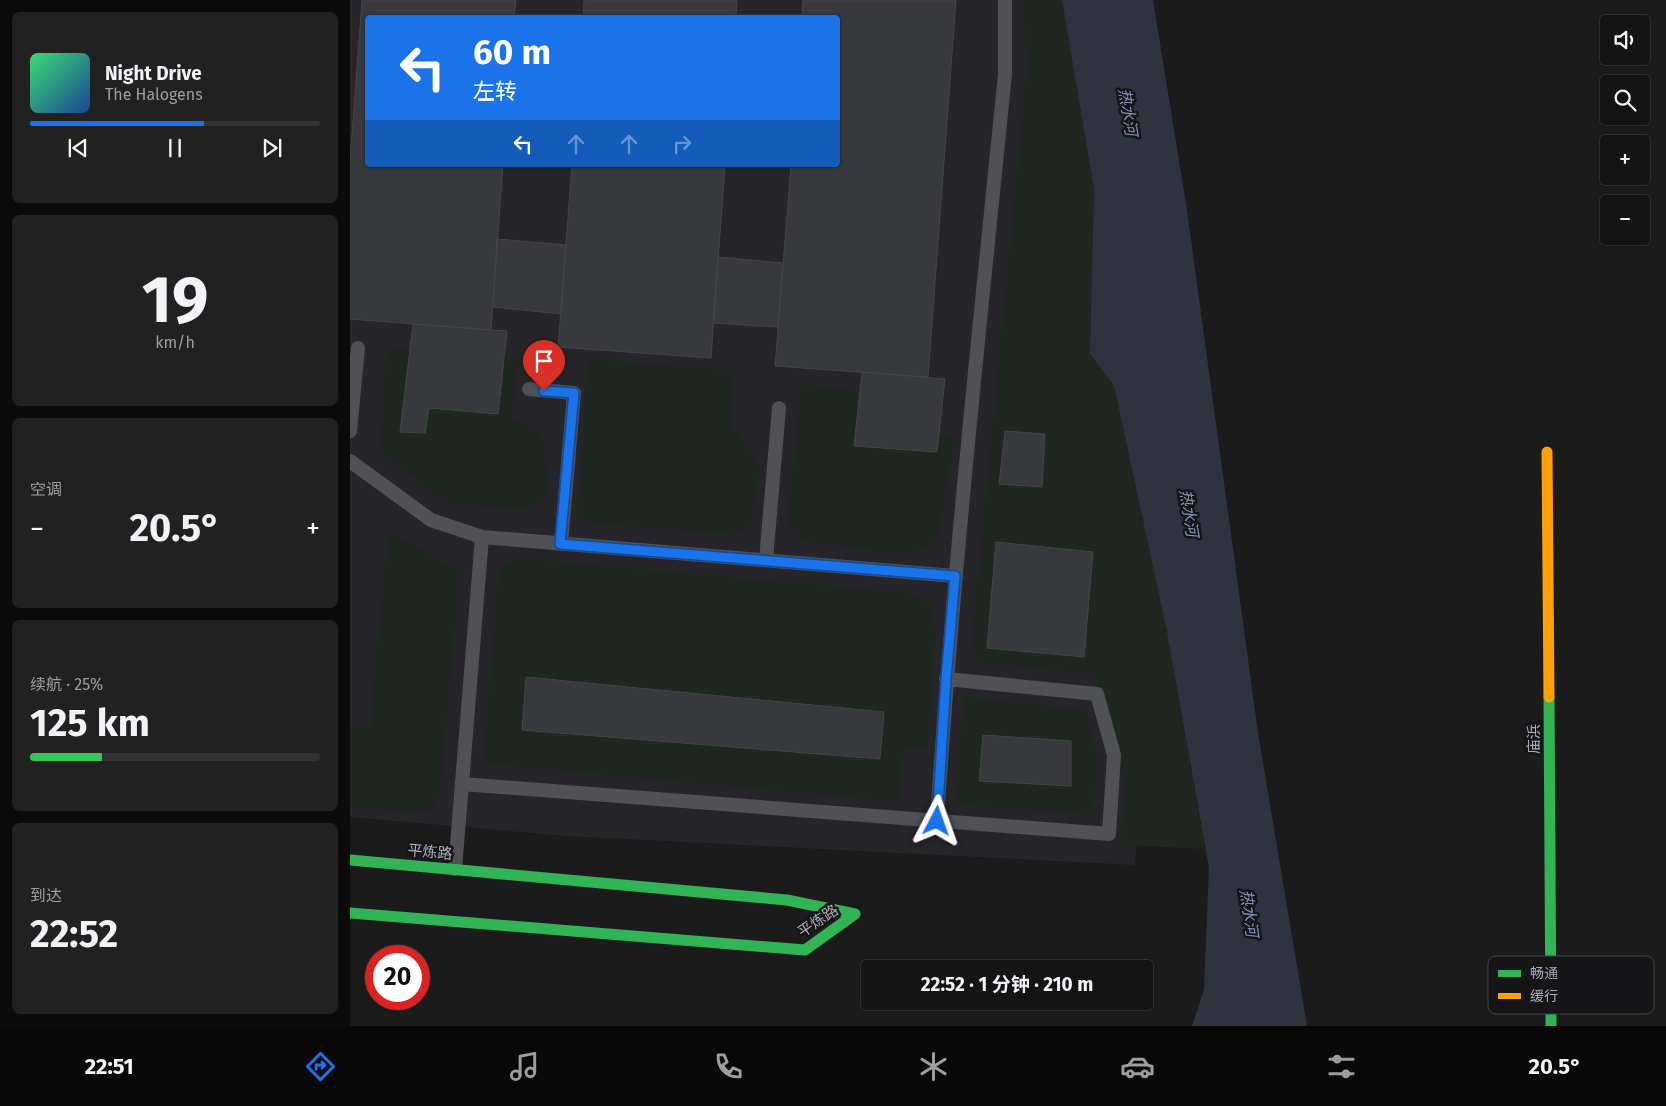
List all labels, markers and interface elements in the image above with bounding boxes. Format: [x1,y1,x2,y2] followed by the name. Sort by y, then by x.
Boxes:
[1600,15,1650,245] map controls
[1600,15,1650,65] button: sound
[473,31,551,73] text: 60 m
[390,35,455,100] icon: left
[105,62,202,85] text: Night Drive
[1600,75,1650,125] button: search
[473,78,517,105] text: 左转
[105,85,203,104] text: The Halogens
[1115,87,1142,140] water label: 热水河
[509,130,537,158] icon: left
[562,130,590,158] icon: ahead
[615,130,643,158] icon: ahead
[668,130,696,158] icon: right
[64,134,92,162] icon: previous
[161,134,189,162] icon: pause
[258,134,286,162] icon: next
[1600,135,1650,185] button: +
[1600,195,1650,245] button: −
[142,261,208,339] text: 19
[155,333,195,352] text: km/h
[523,340,565,391] pin
[530,347,558,375] icon: arrive
[30,480,62,499] text: 空调
[1176,488,1203,541] water label: 热水河
[129,505,221,551] text: 20.5°
[30,512,44,545] text: −
[306,512,320,545] text: +
[30,675,103,694] text: 续航 · 25%
[30,700,150,746] text: 125 km
[1525,724,1543,754] street label: 庙浜
[910,794,962,846] position arrow
[407,841,453,863] street label: 平炼路
[30,886,62,905] text: 到达
[1236,888,1262,941] water label: 热水河
[794,901,842,941] street label: 平炼路
[30,911,118,957] text: 22:52
[365,945,430,1010] speed limit sign: 20
[1488,956,1654,1014] legend
[1530,965,1558,982] text: 畅通
[921,973,1093,996] text: 22:52 · 1 分钟 · 210 m
[1530,988,1558,1005] text: 缓行
[303,1049,338,1084] icon: directions
[507,1049,542,1084] icon: music
[711,1049,746,1084] icon: phone
[916,1049,951,1084] icon: climate
[1120,1049,1155,1084] icon: car
[1324,1049,1359,1084] icon: filters
[85,1053,134,1080] text: 22:51
[1529,1053,1581,1080] text: 20.5°

